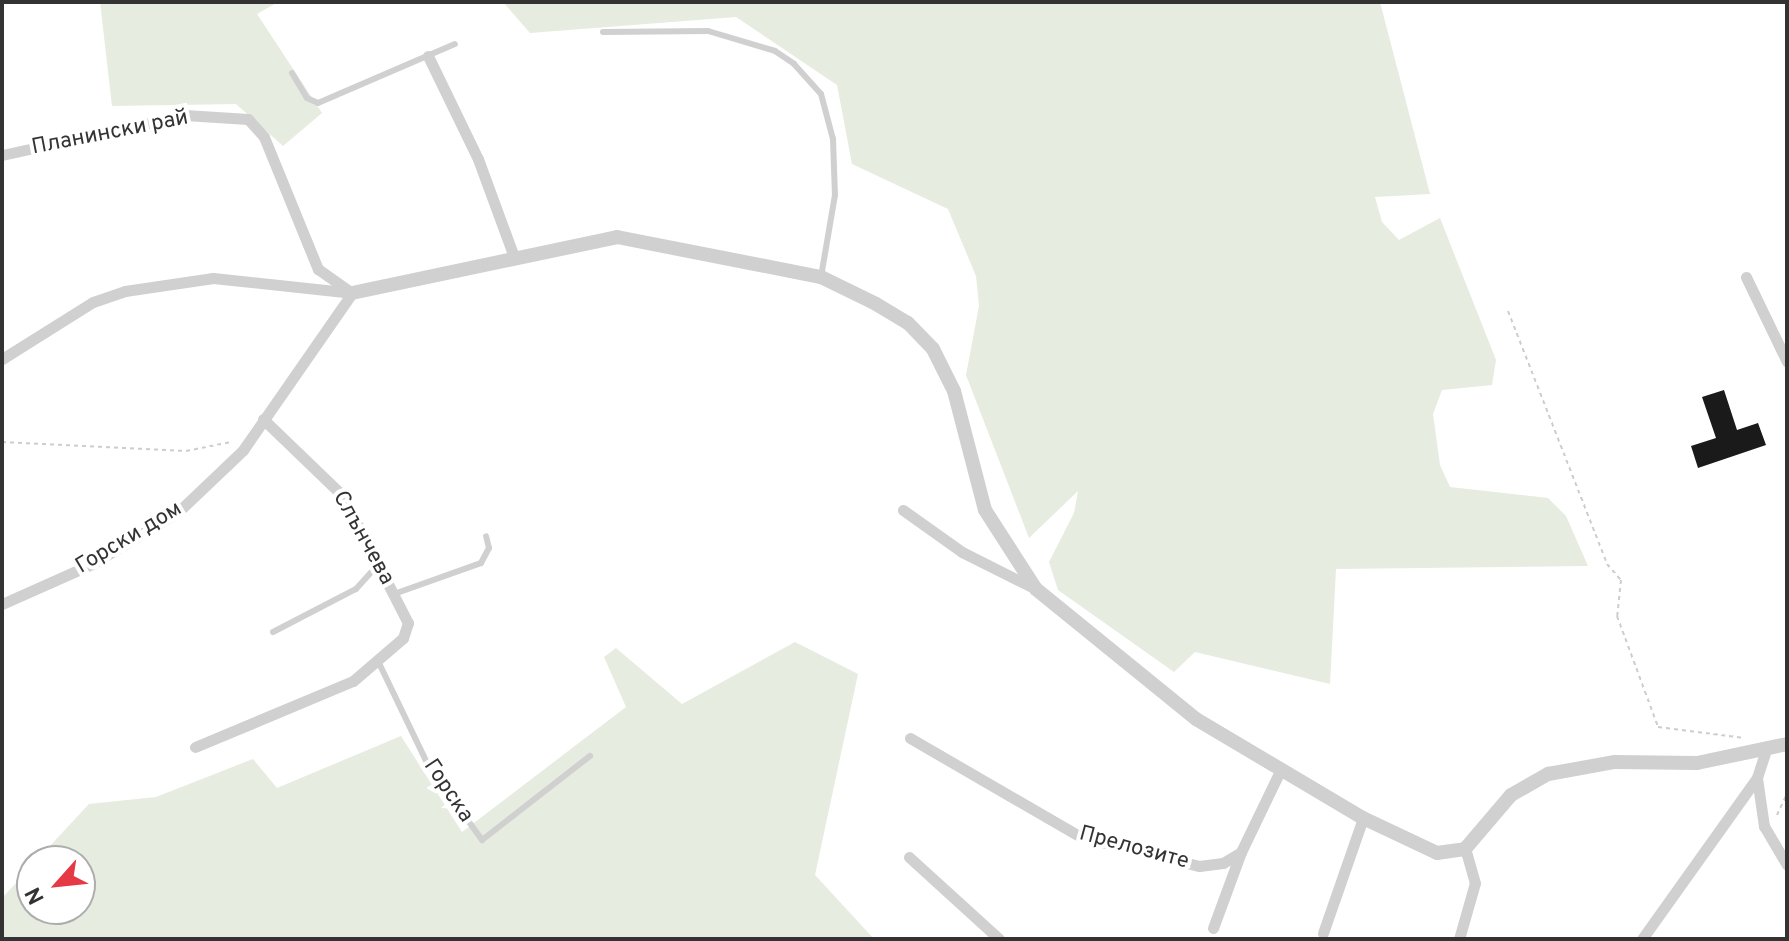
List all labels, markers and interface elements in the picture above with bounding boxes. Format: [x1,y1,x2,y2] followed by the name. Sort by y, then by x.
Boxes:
[30,105,190,161] street label: Планински рай
[326,486,400,590] street label: Слънчева
[71,496,187,580] street label: Горски дом
[417,754,479,828] street label: Горска
[1076,821,1192,875] street label: Прелозите
[16,845,96,925] north arrow
[20,882,52,908] text: N

